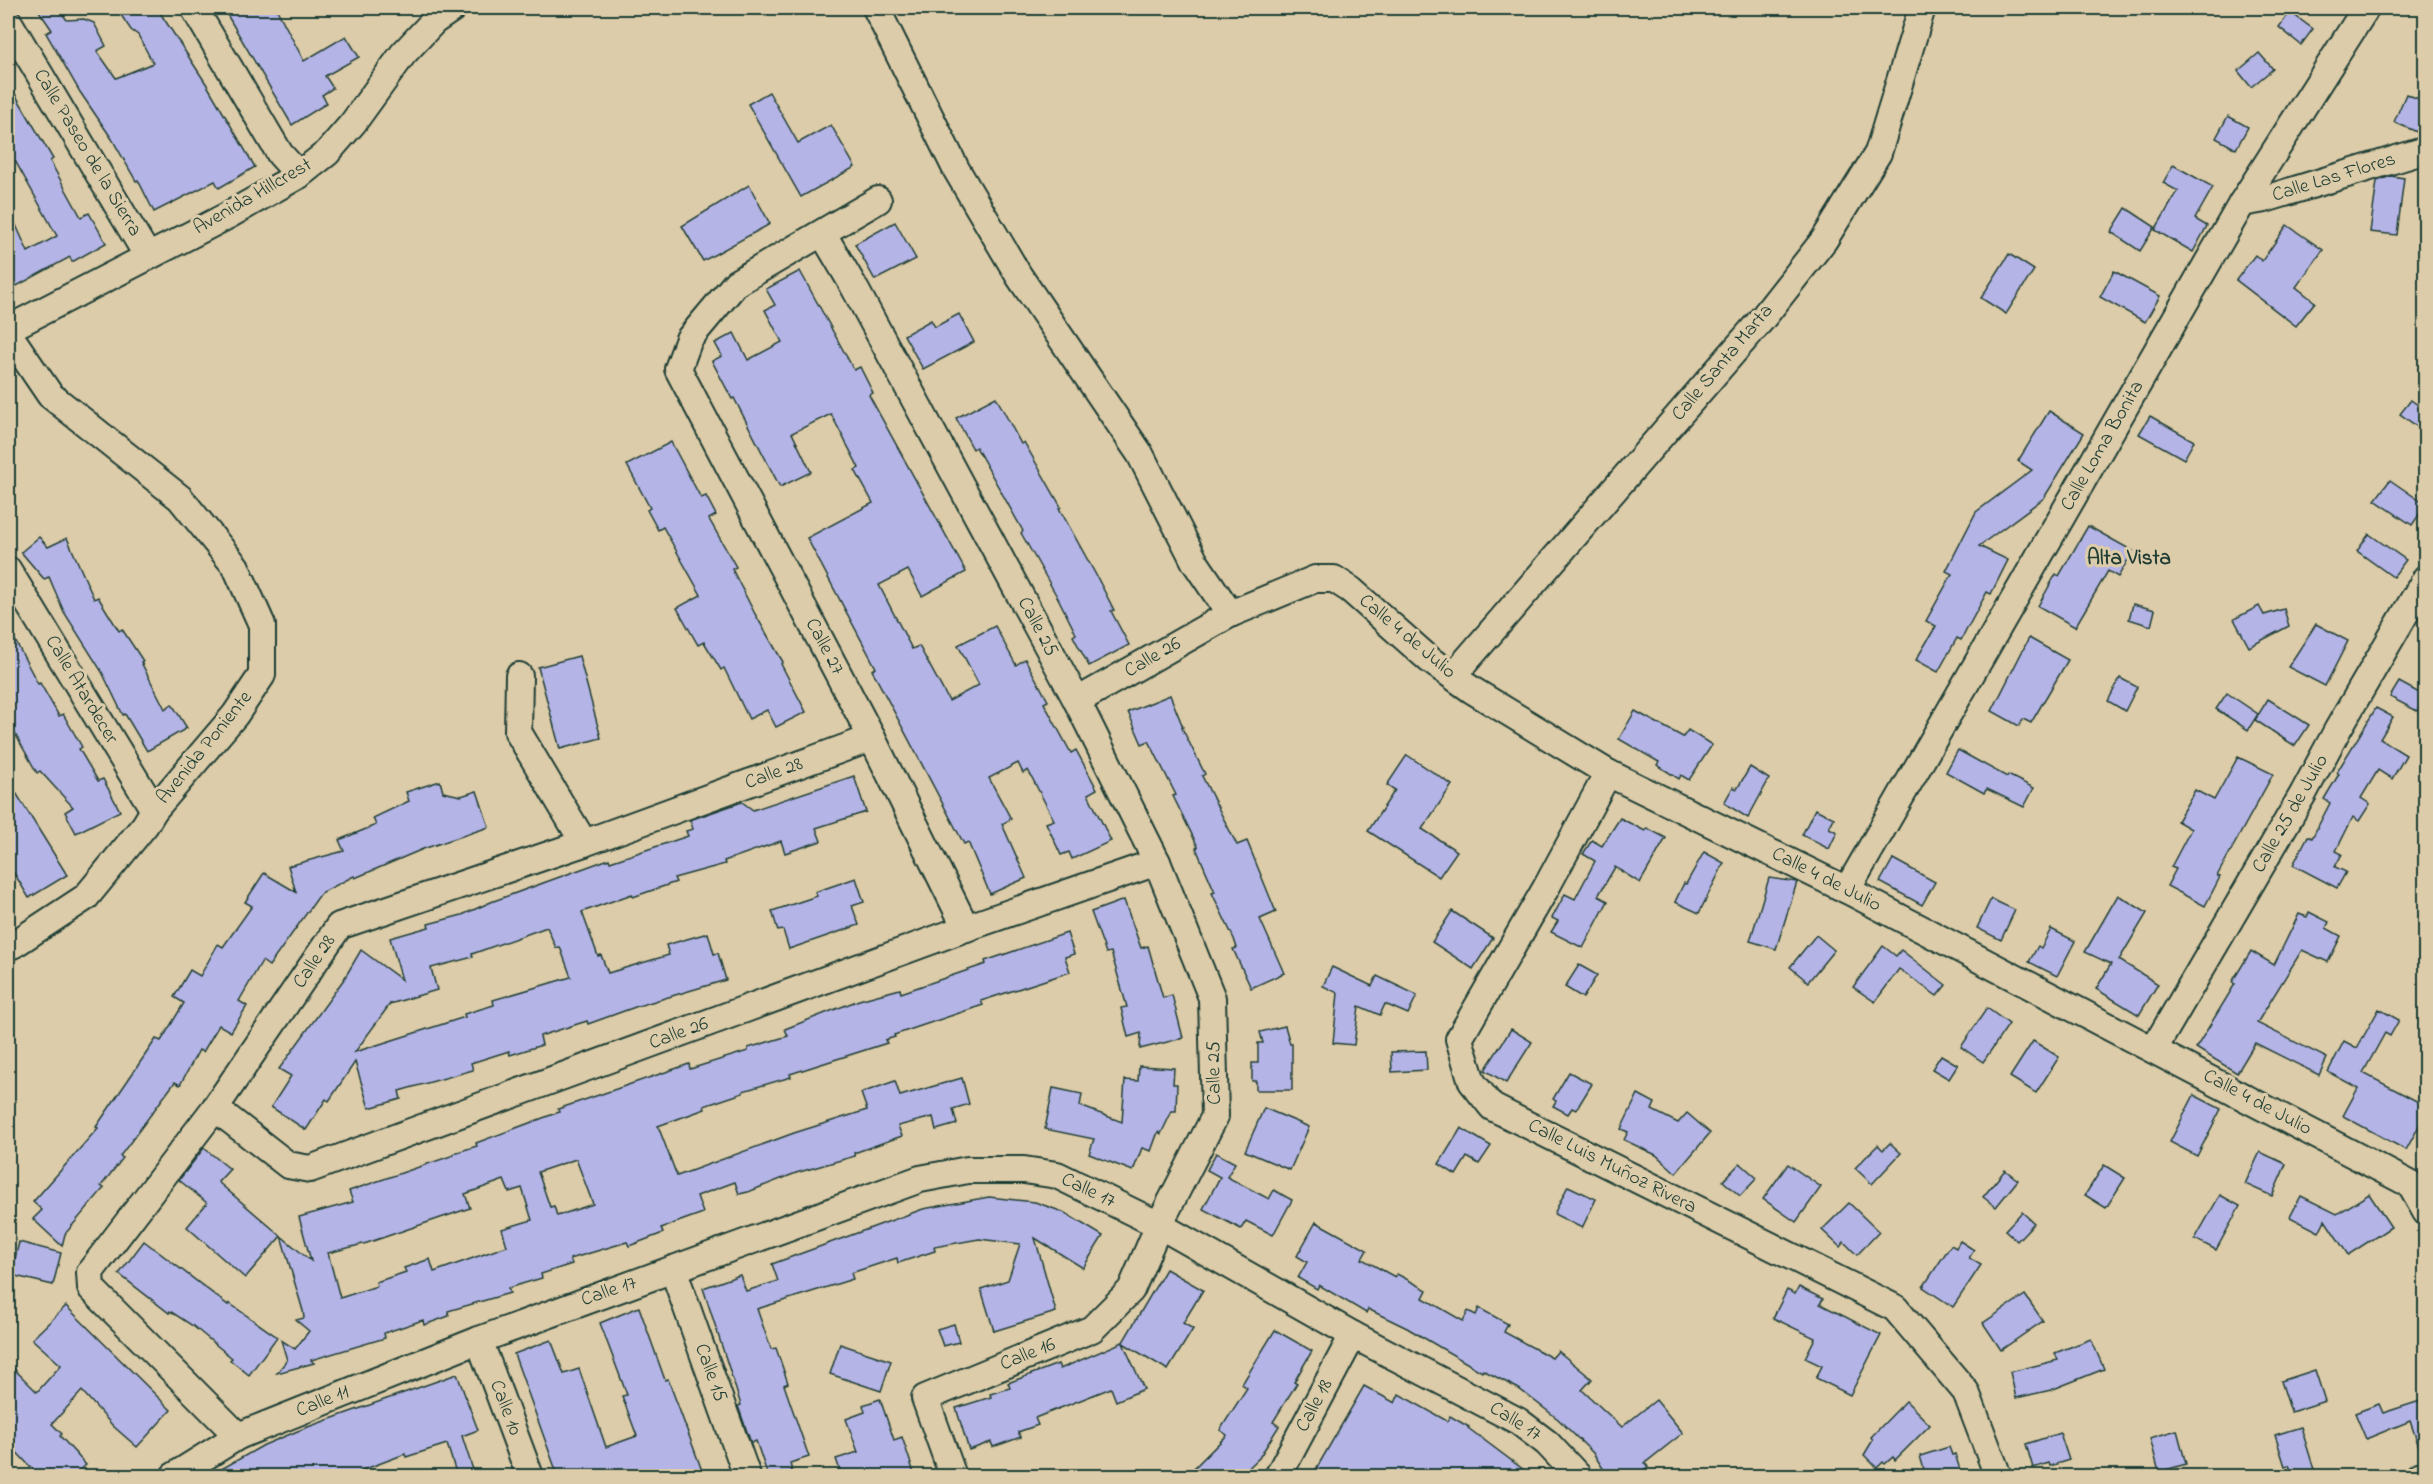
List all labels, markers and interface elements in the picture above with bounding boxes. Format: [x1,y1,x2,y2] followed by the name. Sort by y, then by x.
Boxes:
[25,64,149,242] street label: Calle Paseo de la Sierra
[2269,145,2399,211] street label: Calle Las Flores
[188,151,318,243] street label: Avenida Hillcrest
[1665,298,1781,428] street label: Calle Santa Marta
[2054,375,2152,517] street label: Calle Loma Bonita
[2087,544,2171,574] district label: Alta Vista
[1352,588,1462,686] street label: Calle 4 de Julio
[1009,592,1065,662] street label: Calle 25
[797,613,851,681] street label: Calle 27
[37,630,125,751] street label: Calle Atardecer
[1119,630,1187,686] street label: Calle 26
[150,685,260,811] street label: Avenida Poniente
[2245,749,2337,879] street label: Calle 25 de Julio
[741,750,807,798] street label: Calle 28
[1766,840,1886,920] street label: Calle 4 de Julio
[286,929,344,995] street label: Calle 28
[645,1010,713,1058] street label: Calle 26
[1200,1041,1230,1105] street label: Calle 25
[2197,1062,2317,1144] street label: Calle 4 de Julio
[1522,1112,1702,1222] street label: Calle Luis Muñoz Rivera
[1056,1166,1120,1216] street label: Calle 17
[577,1269,641,1315] street label: Calle 17
[996,1331,1060,1379] street label: Calle 16
[686,1340,734,1406] street label: Calle 15
[1289,1374,1341,1438] street label: Calle 18
[481,1376,529,1440] street label: Calle 10
[292,1378,354,1426] street label: Calle 11
[1483,1395,1547,1449] street label: Calle 17

